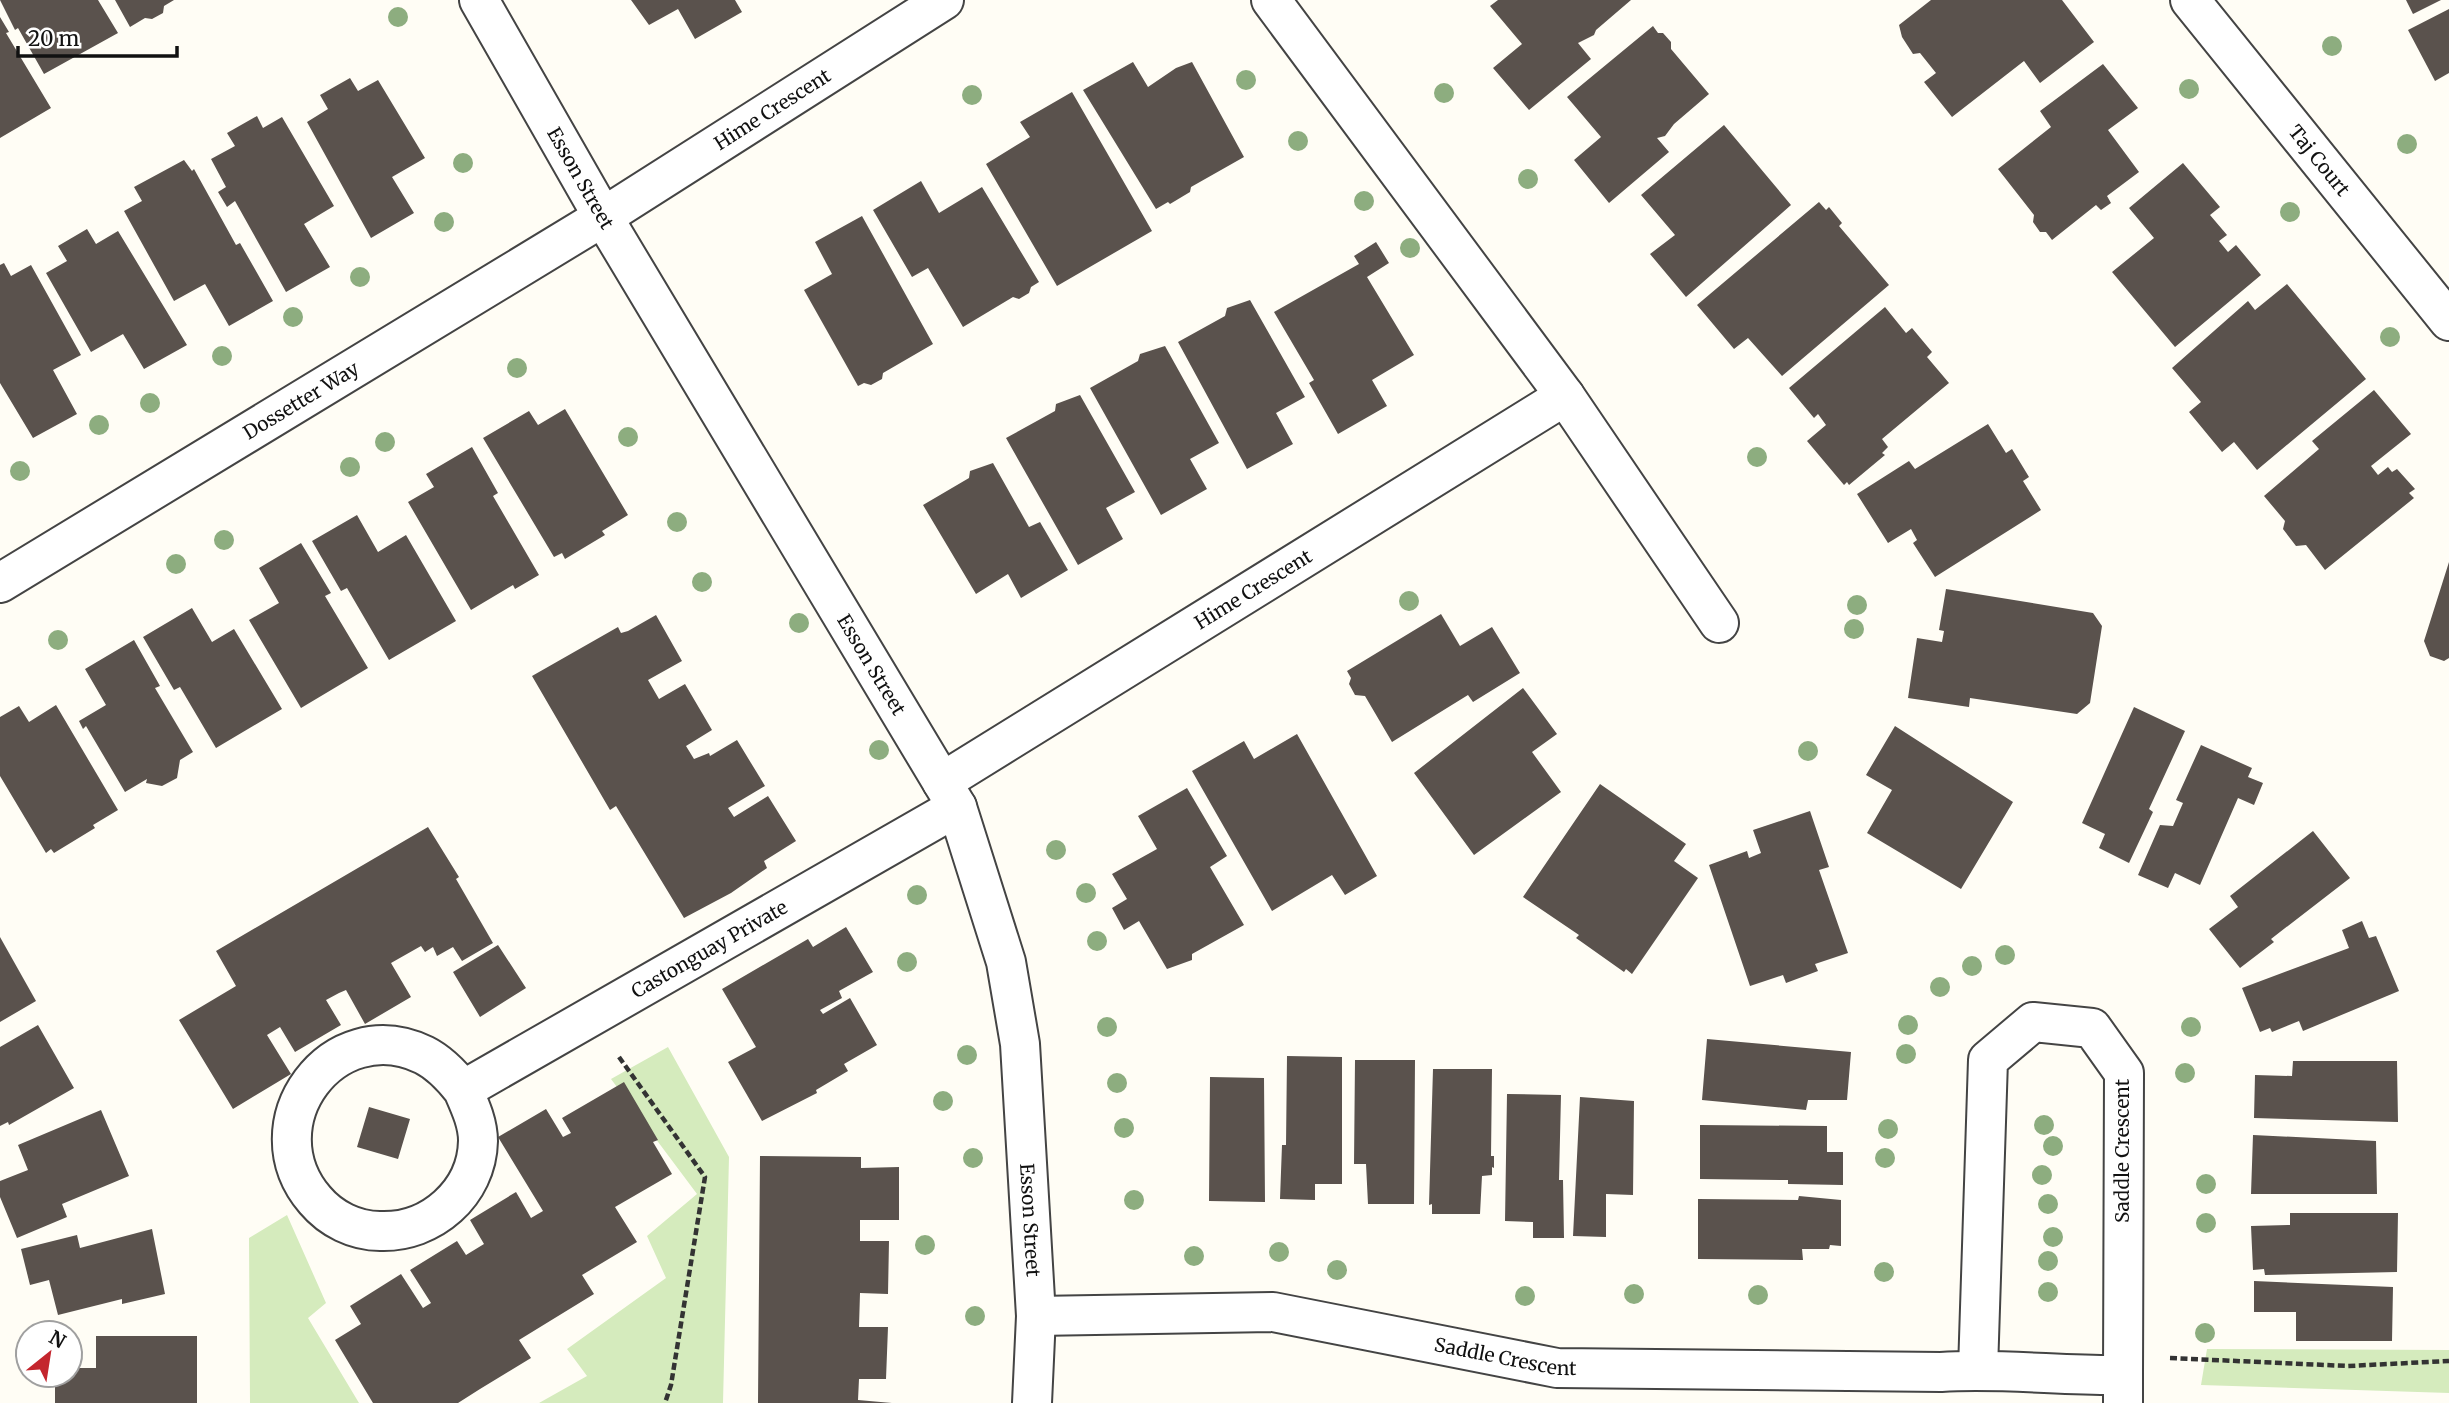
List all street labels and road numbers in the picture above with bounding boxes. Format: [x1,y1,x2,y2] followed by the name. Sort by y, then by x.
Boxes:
[710,63,835,155] street label: Hime Crescent
[2284,120,2356,201] street label: Taj Court
[542,123,620,234] street label: Esson Street
[239,356,363,445] street label: Dossetter Way
[1190,544,1317,635] street label: Hime Crescent
[832,610,911,720] street label: Esson Street
[627,895,792,1003] street label: Castonguay Private
[2110,1078,2134,1223] street label: Saddle Crescent
[1015,1163,1046,1278] street label: Esson Street
[1432,1332,1577,1380] street label: Saddle Crescent

